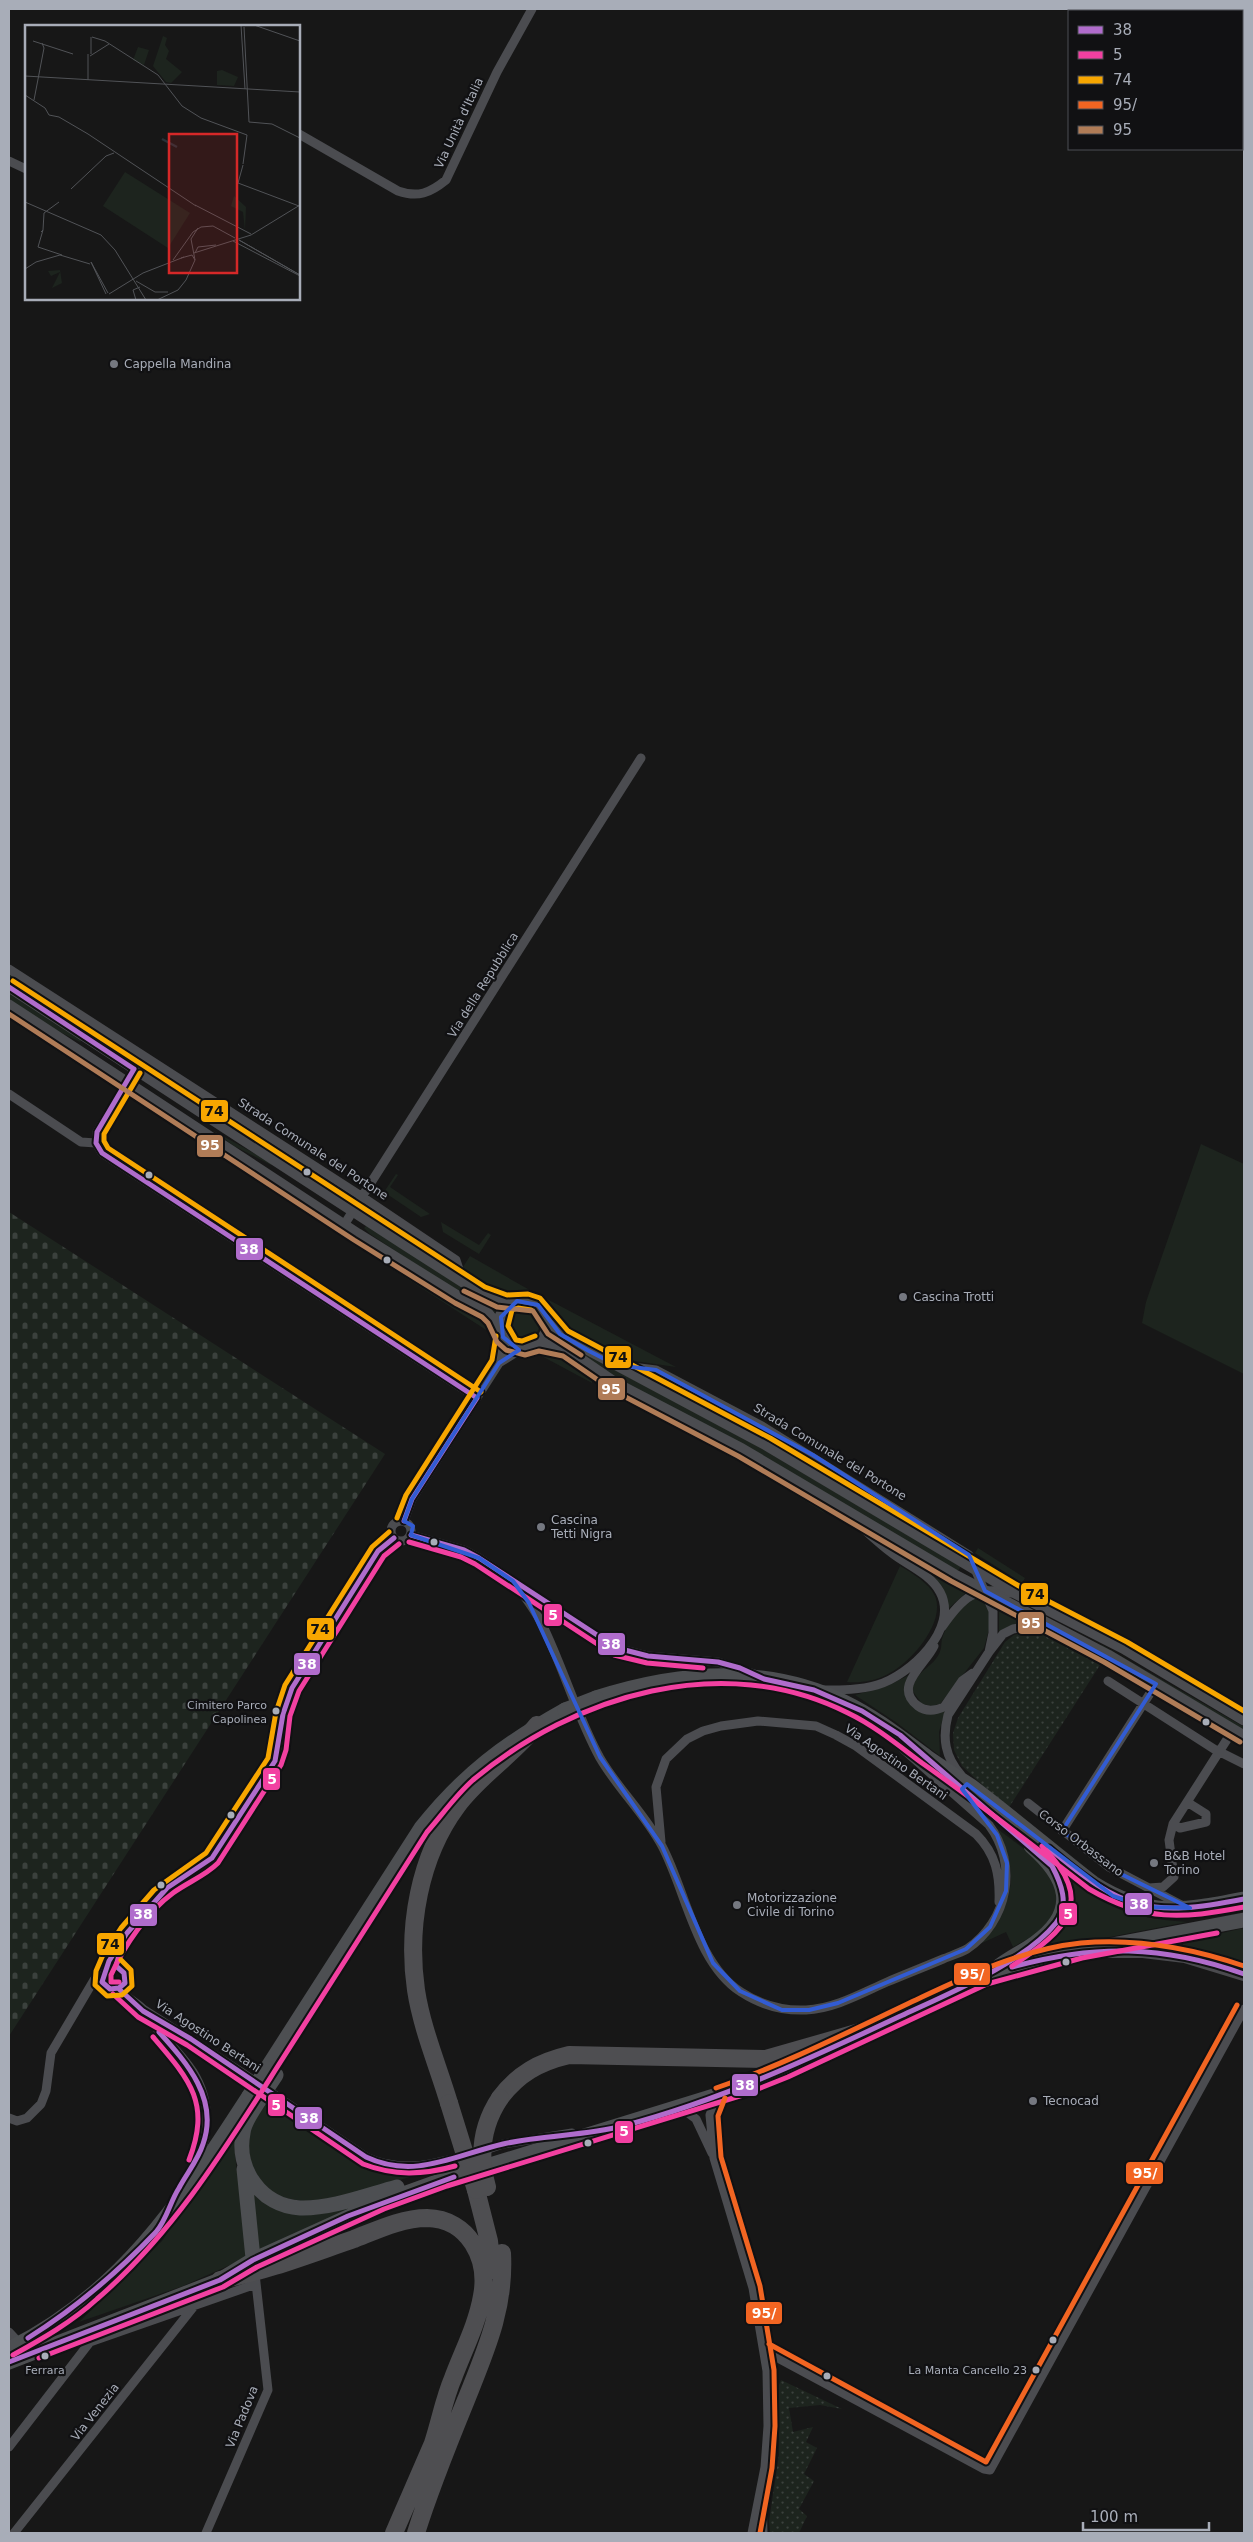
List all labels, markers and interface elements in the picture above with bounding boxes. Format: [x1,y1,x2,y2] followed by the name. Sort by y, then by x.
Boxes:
[1068,10,1243,150] legend
[1113,21,1132,39] text: 38
[25,25,300,300] inset map
[1113,46,1123,64] text: 5
[1113,71,1132,89] text: 74
[432,75,486,171] street label: Via Unità d'Italia
[1113,96,1138,114] text: 95/
[1113,121,1132,139] text: 95
[124,357,231,371] place label: Cappella Mandina
[108,358,120,370] marker: Cappella Mandina
[445,930,521,1040] street label: Via della Repubblica
[235,1095,391,1203] street label: Strada Comunale del Portone
[200,1099,229,1123] line badge: 74
[204,1103,224,1119] text: 74
[196,1134,224,1158] line badge: 95
[200,1137,220,1153] text: 95
[302,1167,312,1177] unlabelled marker
[144,1170,154,1180] unlabelled marker
[235,1237,264,1261] line badge: 38
[239,1241,259,1257] text: 38
[382,1255,392,1265] unlabelled marker
[913,1290,994,1304] place label: Cascina Trotti
[897,1291,909,1303] marker: Cascina Trotti
[604,1345,632,1369] line badge: 74
[608,1349,628,1365] text: 74
[597,1377,626,1401] line badge: 95
[601,1381,621,1397] text: 95
[751,1401,909,1503] street label: Strada Comunale del Portone
[550,1513,612,1541] place label: Cascina Tetti Nigra
[535,1521,547,1533] marker: Cascina Tetti Nigra
[429,1537,439,1547] unlabelled marker
[1020,1582,1049,1606] line badge: 74
[1025,1586,1045,1602] text: 74
[543,1603,563,1627] line badge: 5
[548,1607,558,1623] text: 5
[1017,1611,1045,1635] line badge: 95
[1021,1615,1041,1631] text: 95
[306,1617,335,1641] line badge: 74
[310,1621,330,1637] text: 74
[597,1632,626,1656] line badge: 38
[601,1636,621,1652] text: 38
[293,1652,321,1676] line badge: 38
[297,1656,317,1672] text: 38
[187,1699,267,1726] place label: Cimitero Parco Capolinea
[271,1706,281,1716] marker: Cimitero Parco Capolinea
[1201,1717,1211,1727] unlabelled marker
[842,1721,950,1803] street label: Via Agostino Bertani
[262,1767,281,1791] line badge: 5
[267,1771,277,1787] text: 5
[1036,1807,1126,1879] street label: Corso Orbassano
[226,1810,236,1820] unlabelled marker
[1163,1849,1225,1877] place label: B&B Hotel Torino
[1148,1857,1160,1869] marker: B&B Hotel Torino
[156,1880,166,1890] unlabelled marker
[747,1891,837,1919] place label: Motorizzazione Civile di Torino
[1124,1892,1153,1916] line badge: 38
[1129,1896,1149,1912] text: 38
[731,1899,743,1911] marker: Motorizzazione Civile di Torino
[1058,1902,1078,1926] line badge: 5
[129,1903,158,1927] line badge: 38
[133,1906,153,1922] text: 38
[1063,1906,1073,1922] text: 5
[96,1932,125,1956] line badge: 74
[100,1936,120,1952] text: 74
[1061,1957,1071,1967] unlabelled marker
[953,1962,991,1986] line badge: 95/
[960,1966,985,1982] text: 95/
[153,1997,263,2075] street label: Via Agostino Bertani
[731,2073,759,2097] line badge: 38
[735,2077,755,2093] text: 38
[267,2093,286,2117] line badge: 5
[1042,2094,1099,2108] place label: Tecnocad
[1027,2095,1039,2107] marker: Tecnocad
[271,2097,281,2113] text: 5
[294,2106,323,2130] line badge: 38
[299,2110,319,2126] text: 38
[614,2120,634,2144] line badge: 5
[619,2123,629,2139] text: 5
[583,2138,593,2148] unlabelled marker
[1125,2161,1164,2185] line badge: 95/
[1133,2165,1158,2181] text: 95/
[745,2301,783,2325] line badge: 95/
[752,2305,777,2321] text: 95/
[1048,2335,1058,2345] unlabelled marker
[40,2351,50,2361] marker: Ferrara
[25,2364,65,2377] place label: Ferrara
[908,2364,1027,2377] place label: La Manta Cancello 23
[1031,2365,1041,2375] marker: La Manta Cancello 23
[822,2371,832,2381] unlabelled marker
[68,2380,122,2444] street label: Via Venezia
[223,2384,261,2450] street label: Via Padova
[1083,2500,1209,2532] scale bar
[1090,2508,1138,2526] text: 100 m

